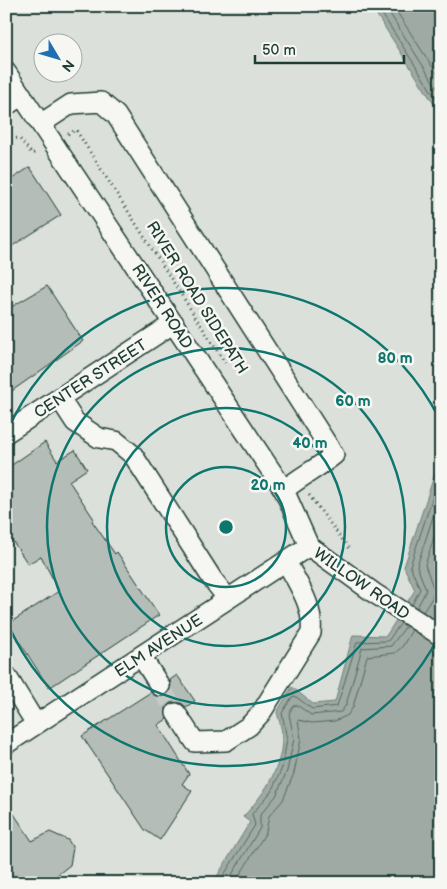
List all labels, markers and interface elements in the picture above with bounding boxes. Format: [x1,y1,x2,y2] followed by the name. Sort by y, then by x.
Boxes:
[32,32,82,82] north arrow
[255,32,403,64] scale bar
[262,41,296,60] text: 50 m
[58,56,78,75] text: N
[143,217,253,377] street label: RIVER ROAD SIDEPATH
[129,260,197,352] street label: RIVER ROAD
[31,336,151,423] street label: CENTER STREET
[377,349,413,368] text: 80 m
[335,392,371,411] text: 60 m
[292,434,328,453] text: 40 m
[251,476,286,495] text: 20 m
[217,518,235,536] centre of rings
[310,544,413,624] street label: WILLOW ROAD
[111,611,206,682] street label: ELM AVENUE

